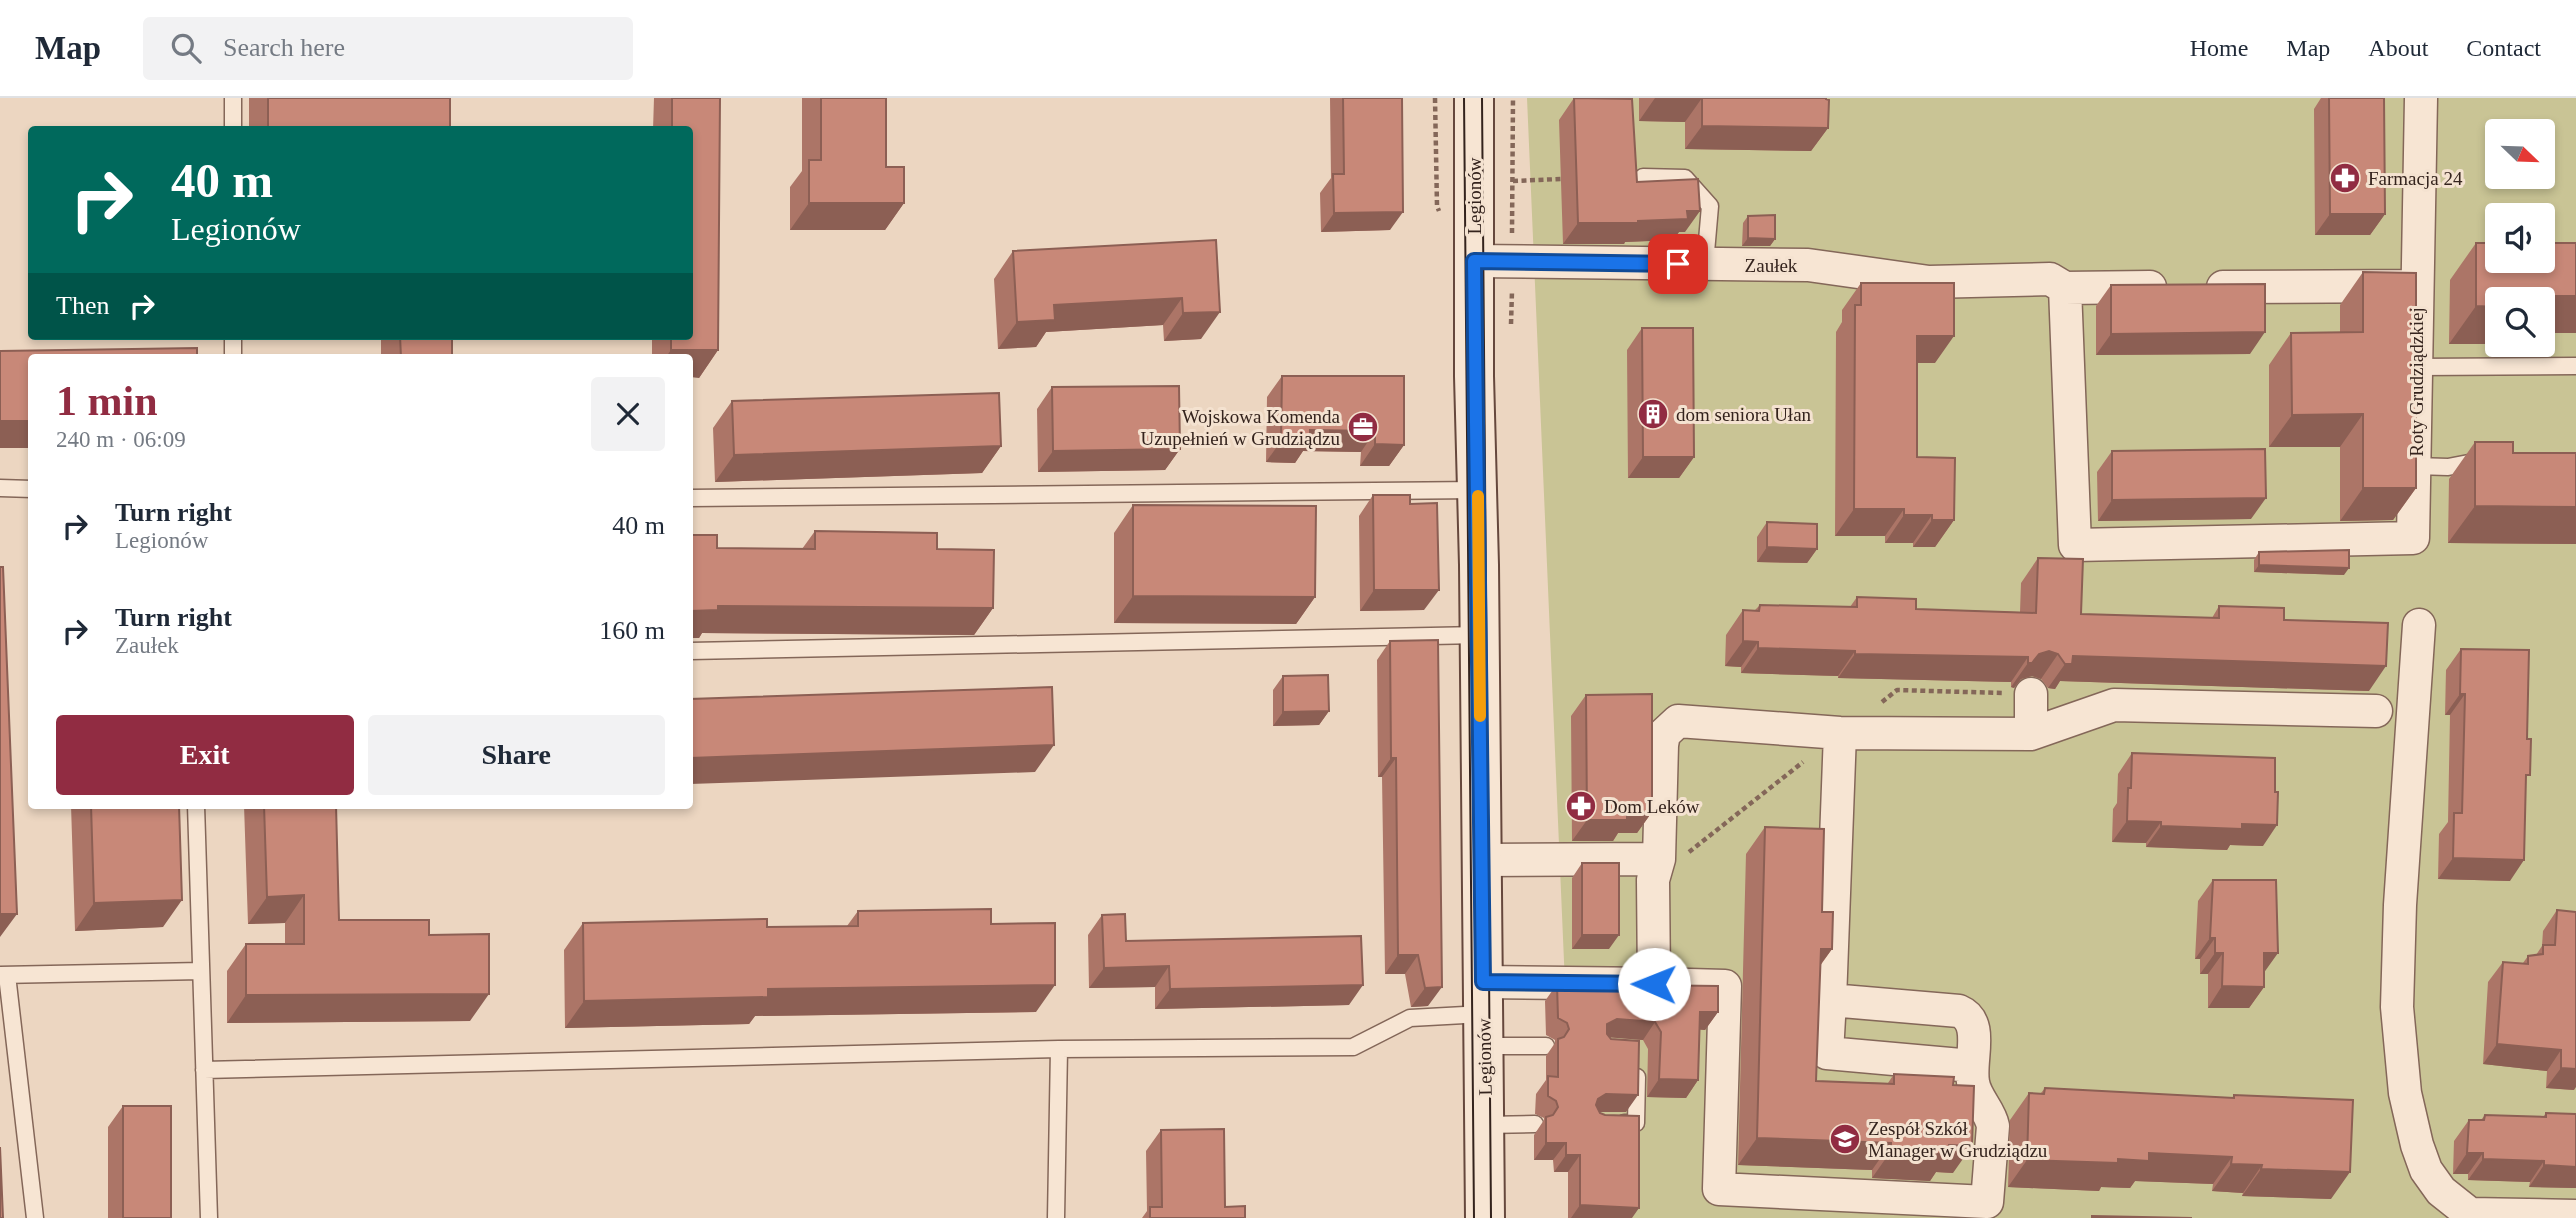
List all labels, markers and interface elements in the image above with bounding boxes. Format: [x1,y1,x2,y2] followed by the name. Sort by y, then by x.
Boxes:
[143,17,633,80] search box
[167,29,205,67] icon: search
[35,30,101,66] text: Map
[223,33,345,62] text: Search here
[2190,35,2248,61] text: Home
[2286,35,2330,61] text: Map
[2368,35,2428,61] text: About
[2466,35,2541,61] text: Contact
[2485,119,2555,189] north arrow
[2485,119,2555,357] map controls
[171,153,273,208] text: 40 m
[56,154,147,245] icon: right
[1464,157,1485,235] street label: Legionów
[2328,161,2362,195] pharmacy icon: Farmacja 24
[2368,168,2463,189] place label: Farmacja 24
[2485,203,2555,273] button: sound
[171,211,301,247] text: Legionów
[1648,234,1708,294] pin
[1659,245,1697,283] icon: arrive
[1745,255,1798,276] street label: Zaułek
[123,287,161,325] icon: right
[2485,287,2555,357] button: search
[56,291,109,320] text: Then
[2406,307,2427,457] street label: Roty Grudziądzkiej
[591,377,665,451] button: close
[56,378,158,424] text: 1 min
[1636,397,1670,431] building icon: dom seniora Ułan
[1676,404,1812,425] place label: dom seniora Ułan
[1141,406,1341,449] place label: Wojskowa Komenda Uzupełnień w Grudziądzu
[1346,410,1380,444] office icon: Wojskowa Komenda Uzupełnień w Grudziądzu
[56,427,186,452] text: 240 m · 06:09
[115,498,232,527] text: Turn right
[56,507,94,545] icon: right
[612,511,665,540] text: 40 m
[115,528,208,553] text: Legionów
[115,603,232,632] text: Turn right
[56,612,94,650] icon: right
[599,616,665,645] text: 160 m
[115,633,179,658] text: Zaułek
[56,715,354,795] button: Exit
[368,715,665,795] button: Share
[1564,789,1598,823] pharmacy icon: Dom Leków
[1604,796,1700,817] place label: Dom Leków
[1617,947,1691,1021] position arrow
[1473,1018,1496,1096] street label: Legionów
[1868,1118,2048,1161] place label: Zespół Szkół Manager w Grudziądzu
[1828,1122,1862,1156] school or university icon: Zespół Szkół Manager w Grudziądzu

